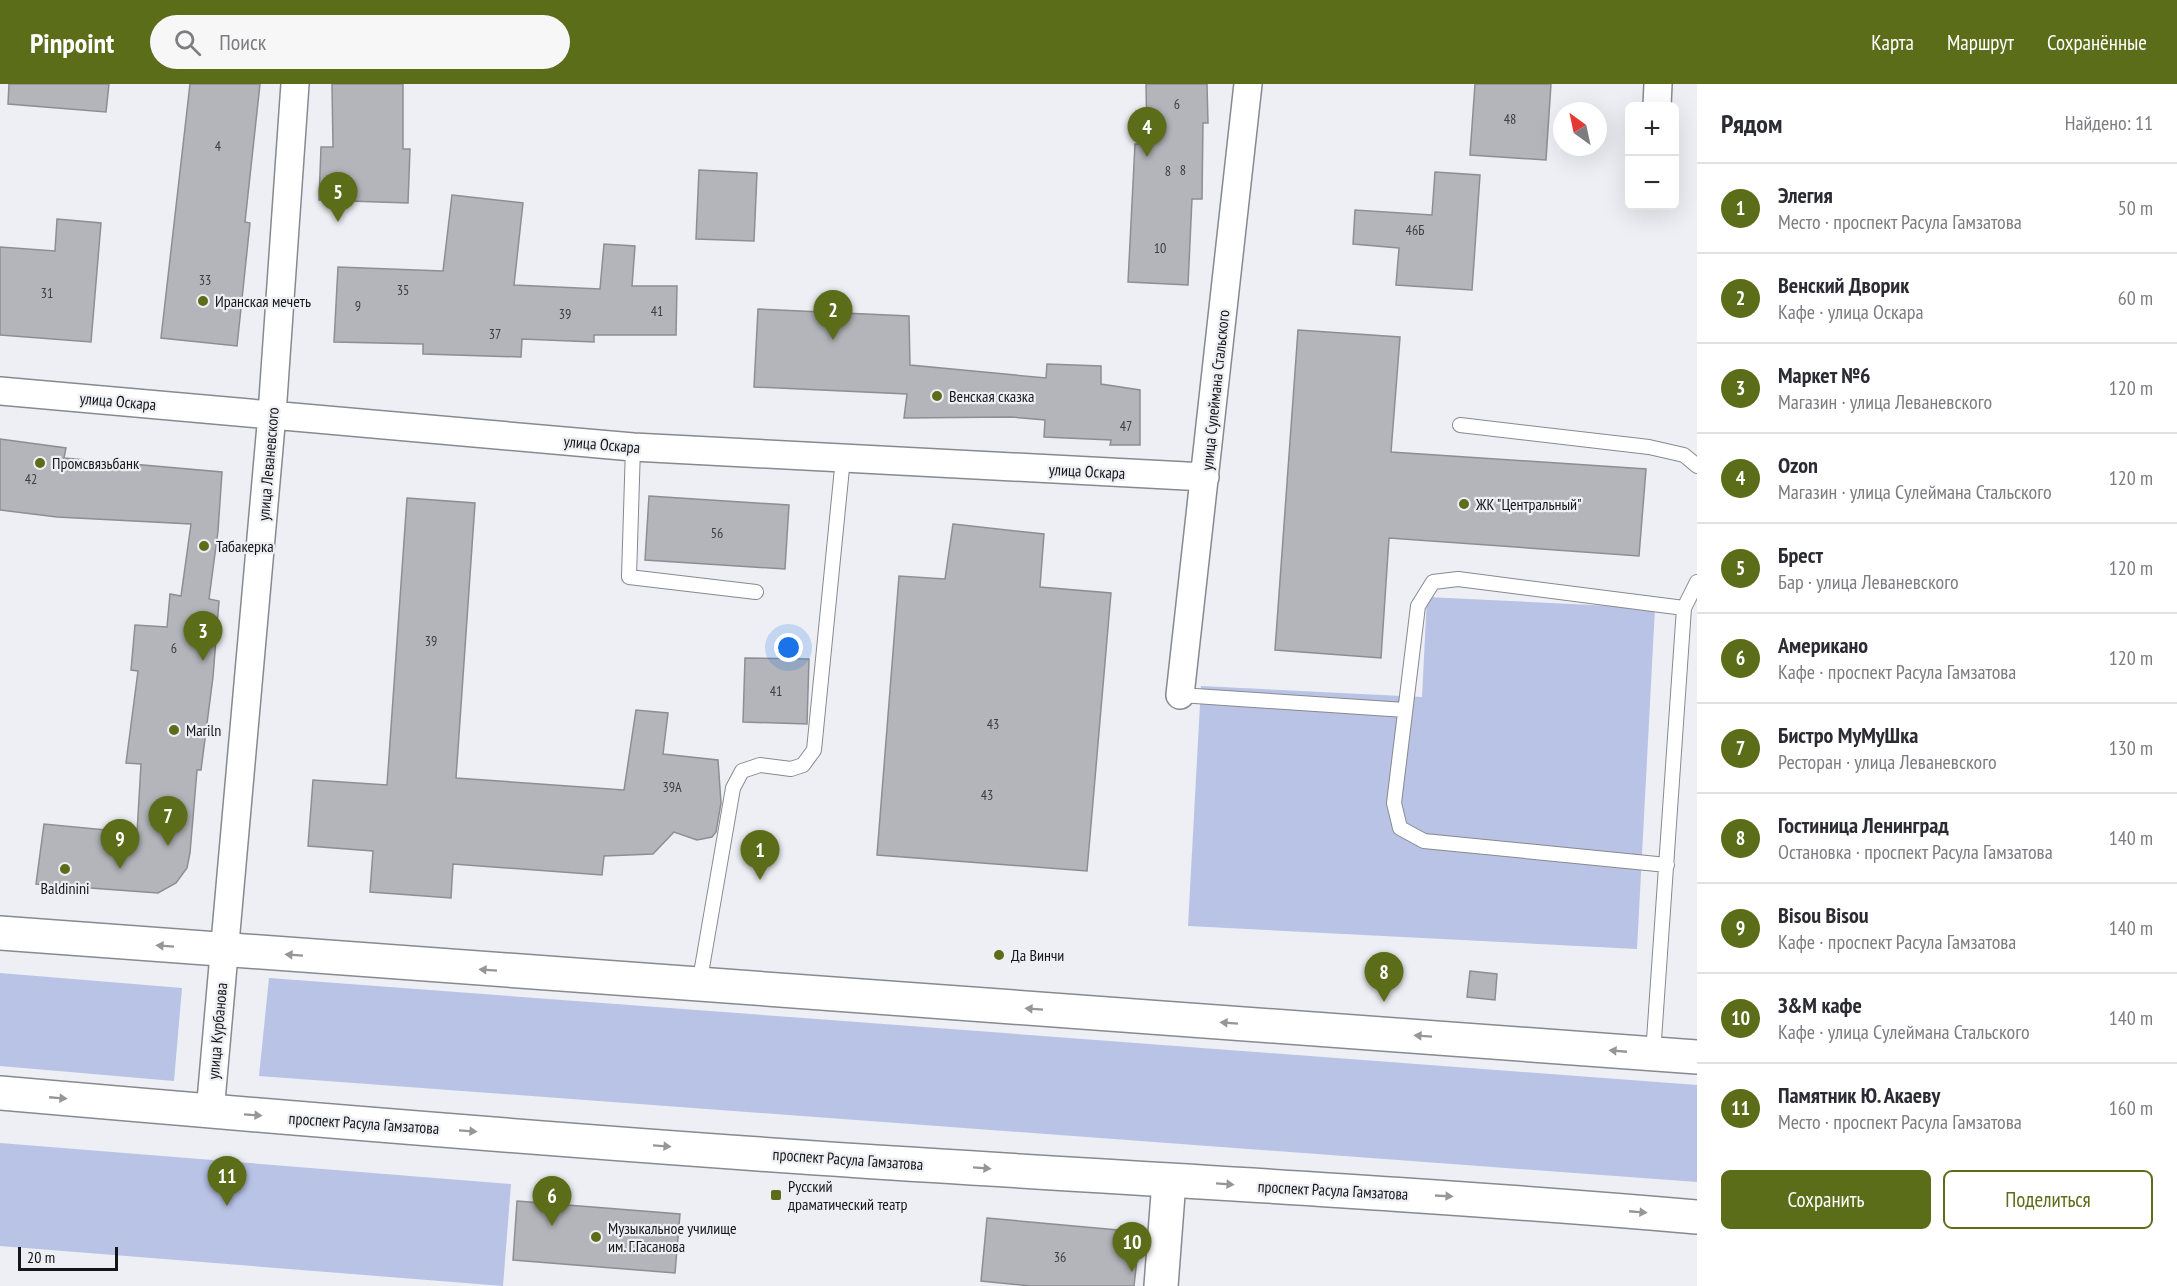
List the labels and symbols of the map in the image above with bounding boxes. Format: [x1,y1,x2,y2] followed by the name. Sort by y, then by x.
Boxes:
[1174,95,1180,113] house number: 6
[1553,102,1607,156] north arrow
[1128,107,1166,157] pin: 4
[1504,110,1516,128] house number: 48
[215,137,222,155] house number: 4
[1180,161,1186,179] house number: 8
[1165,162,1171,180] house number: 8
[318,172,358,222] pin: 5
[1406,221,1424,239] house number: 46Б
[1154,239,1166,257] house number: 10
[199,271,211,289] house number: 33
[397,281,409,299] house number: 35
[41,284,53,302] house number: 31
[814,290,852,340] pin: 2
[215,291,311,311] place label: Иранская мечеть
[196,294,210,308] marker: Иранская мечеть
[355,297,361,315] house number: 9
[651,302,663,320] house number: 41
[559,305,571,323] house number: 39
[1197,309,1233,471] street label: улица Сулеймана Стальского
[489,325,501,343] house number: 37
[949,386,1034,406] place label: Венская сказка
[79,388,157,414] street label: улица Оскара
[930,389,944,403] marker: Венская сказка
[253,406,283,522] street label: улица Леваневского
[1120,417,1132,435] house number: 47
[563,431,641,457] street label: улица Оскара
[52,453,140,473] place label: Промсвязьбанк
[33,456,47,470] marker: Промсвязьбанк
[1048,459,1126,483] street label: улица Оскара
[25,470,37,488] house number: 42
[1475,494,1582,514] place label: ЖК "Центральный"
[1457,497,1471,511] marker: ЖК "Центральный"
[711,524,723,542] house number: 56
[216,536,274,556] place label: Табакерка
[197,539,211,553] marker: Табакерка
[184,612,222,661] pin: 3
[425,632,437,650] house number: 39
[774,633,803,662] your location
[171,639,177,657] house number: 6
[770,682,782,700] house number: 41
[987,715,999,733] house number: 43
[186,720,221,740] place label: Mariln
[167,723,181,737] marker: Mariln
[662,778,682,796] house number: 39А
[981,786,993,804] house number: 43
[148,796,188,846] pin: 7
[100,820,140,869] pin: 9
[740,830,780,880] pin: 1
[58,862,72,876] marker: Baldinini
[40,878,90,898] place label: Baldinini
[156,941,175,950] one-way arrow
[1011,945,1064,965] place label: Да Винчи
[992,948,1006,962] marker: Да Винчи
[284,951,303,960] one-way arrow
[1364,952,1404,1002] pin: 8
[479,965,498,975] one-way arrow
[203,982,231,1080] street label: улица Курбанова
[1025,1004,1044,1014] one-way arrow
[1219,1018,1238,1028] one-way arrow
[1414,1032,1433,1041] one-way arrow
[1608,1046,1627,1056] one-way arrow
[49,1093,68,1103] one-way arrow
[288,1108,440,1138] street label: проспект Расула Гамзатова
[243,1110,262,1120] one-way arrow
[458,1126,477,1136] one-way arrow
[653,1141,672,1151] one-way arrow
[772,1144,924,1174] street label: проспект Расула Гамзатова
[208,1156,246,1206] pin: 11
[972,1164,991,1173] one-way arrow
[532,1176,572,1226] pin: 6
[788,1176,907,1214] place label: Русский драматический театр
[1257,1176,1409,1204] street label: проспект Расула Гамзатова
[1215,1179,1234,1189] one-way arrow
[769,1188,783,1202] marker: Русский драматический театр
[1434,1192,1453,1201] one-way arrow
[1629,1207,1648,1217] one-way arrow
[608,1218,737,1256] place label: Музыкальное училище им. Г.Гасанова
[1112,1222,1152,1272] pin: 10
[589,1230,603,1244] marker: Музыкальное училище им. Г.Гасанова
[18,1244,118,1272] scale bar
[1054,1248,1066,1266] house number: 36

